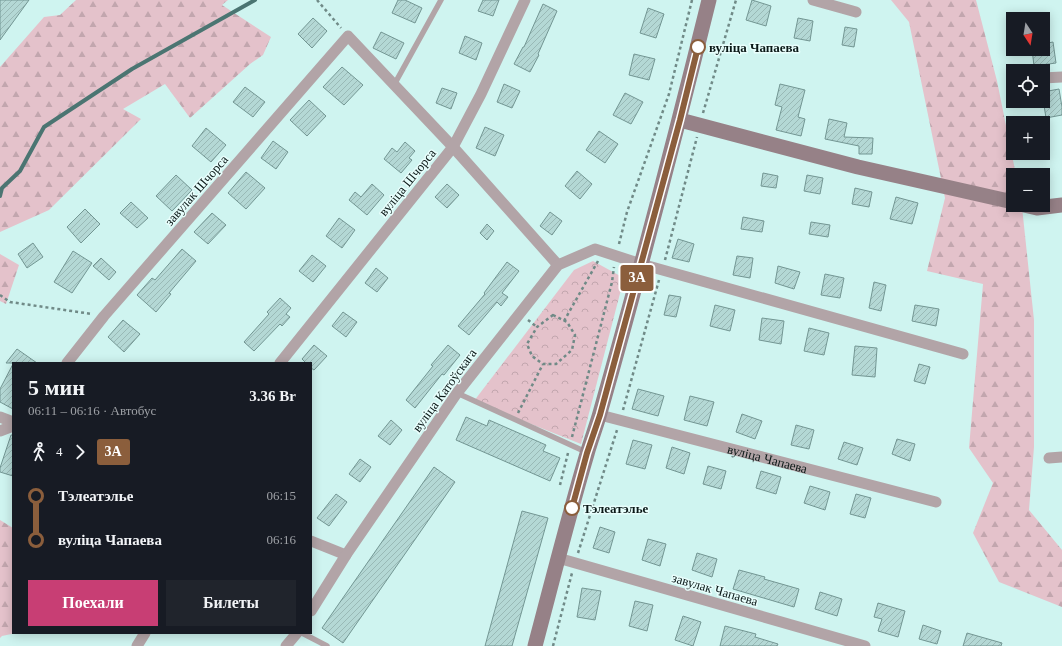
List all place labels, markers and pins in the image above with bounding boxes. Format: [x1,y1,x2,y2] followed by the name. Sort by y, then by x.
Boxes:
[690,39,706,55] marker: вуліца Чапаева
[709,40,800,55] place label: вуліца Чапаева
[564,500,580,516] marker: Тэлеатэлье
[583,501,649,516] place label: Тэлеатэлье

